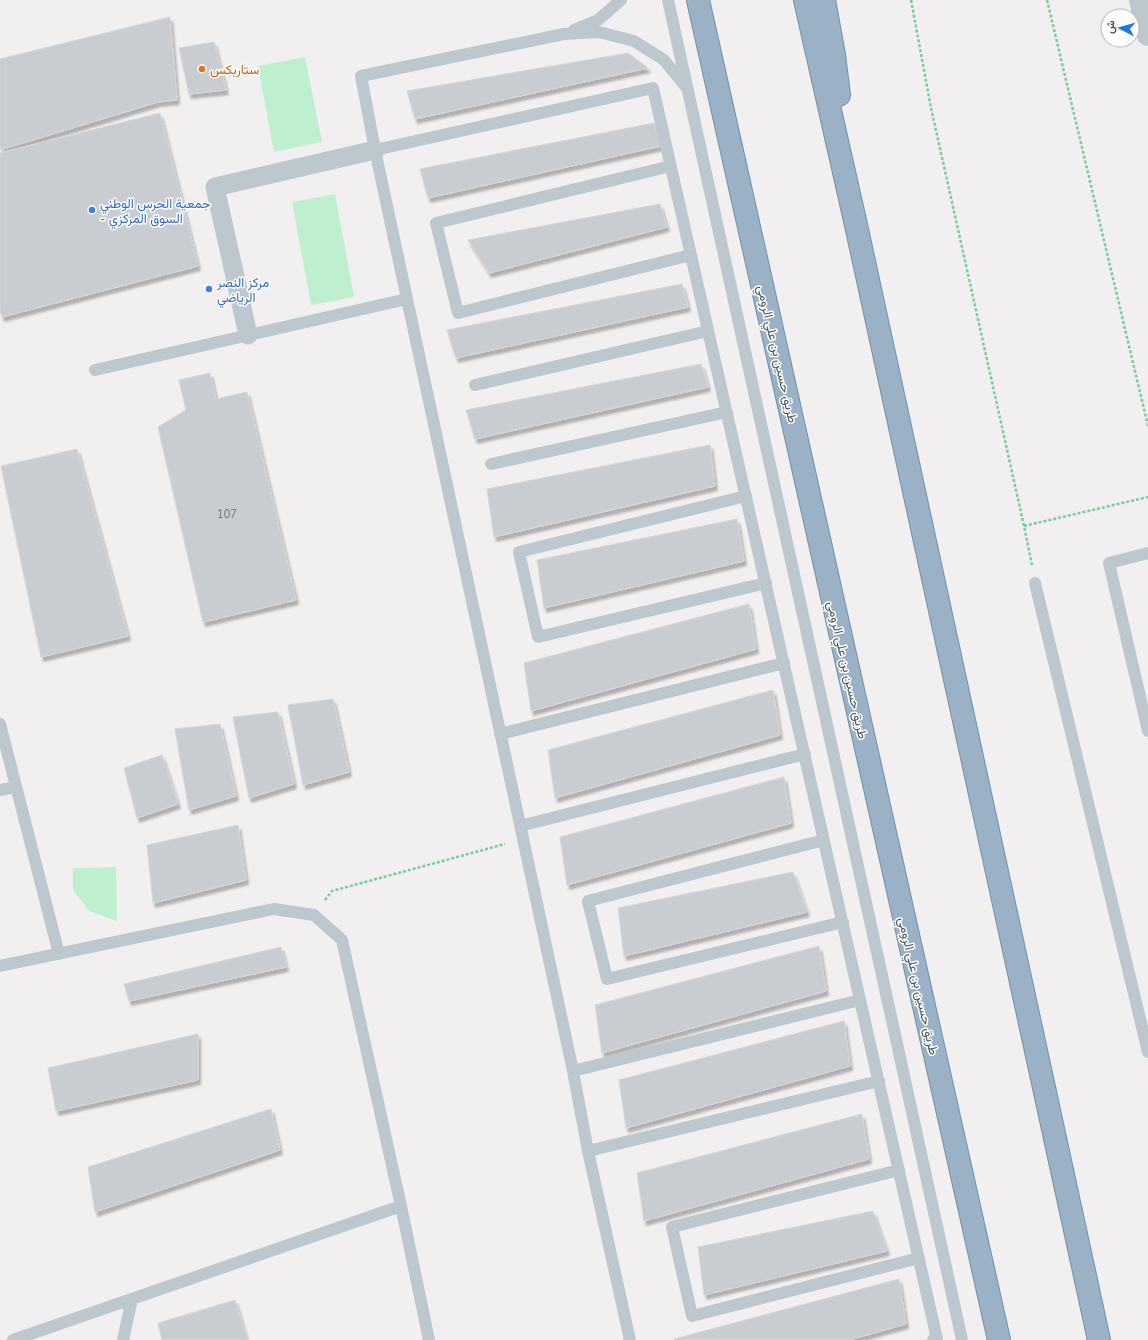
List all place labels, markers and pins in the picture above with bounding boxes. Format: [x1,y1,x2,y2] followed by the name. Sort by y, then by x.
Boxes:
[210,61,259,79] place label: ستاربكس
[197,64,207,74] marker: ستاربكس
[100,195,211,229] place label: جمعية الحرس الوطني - السوق المركزي
[87,205,97,215] marker: جمعية الحرس الوطني - السوق المركزي
[216,274,269,308] place label: مركز النصر الرياضي
[204,284,214,294] marker: مركز النصر الرياضي

